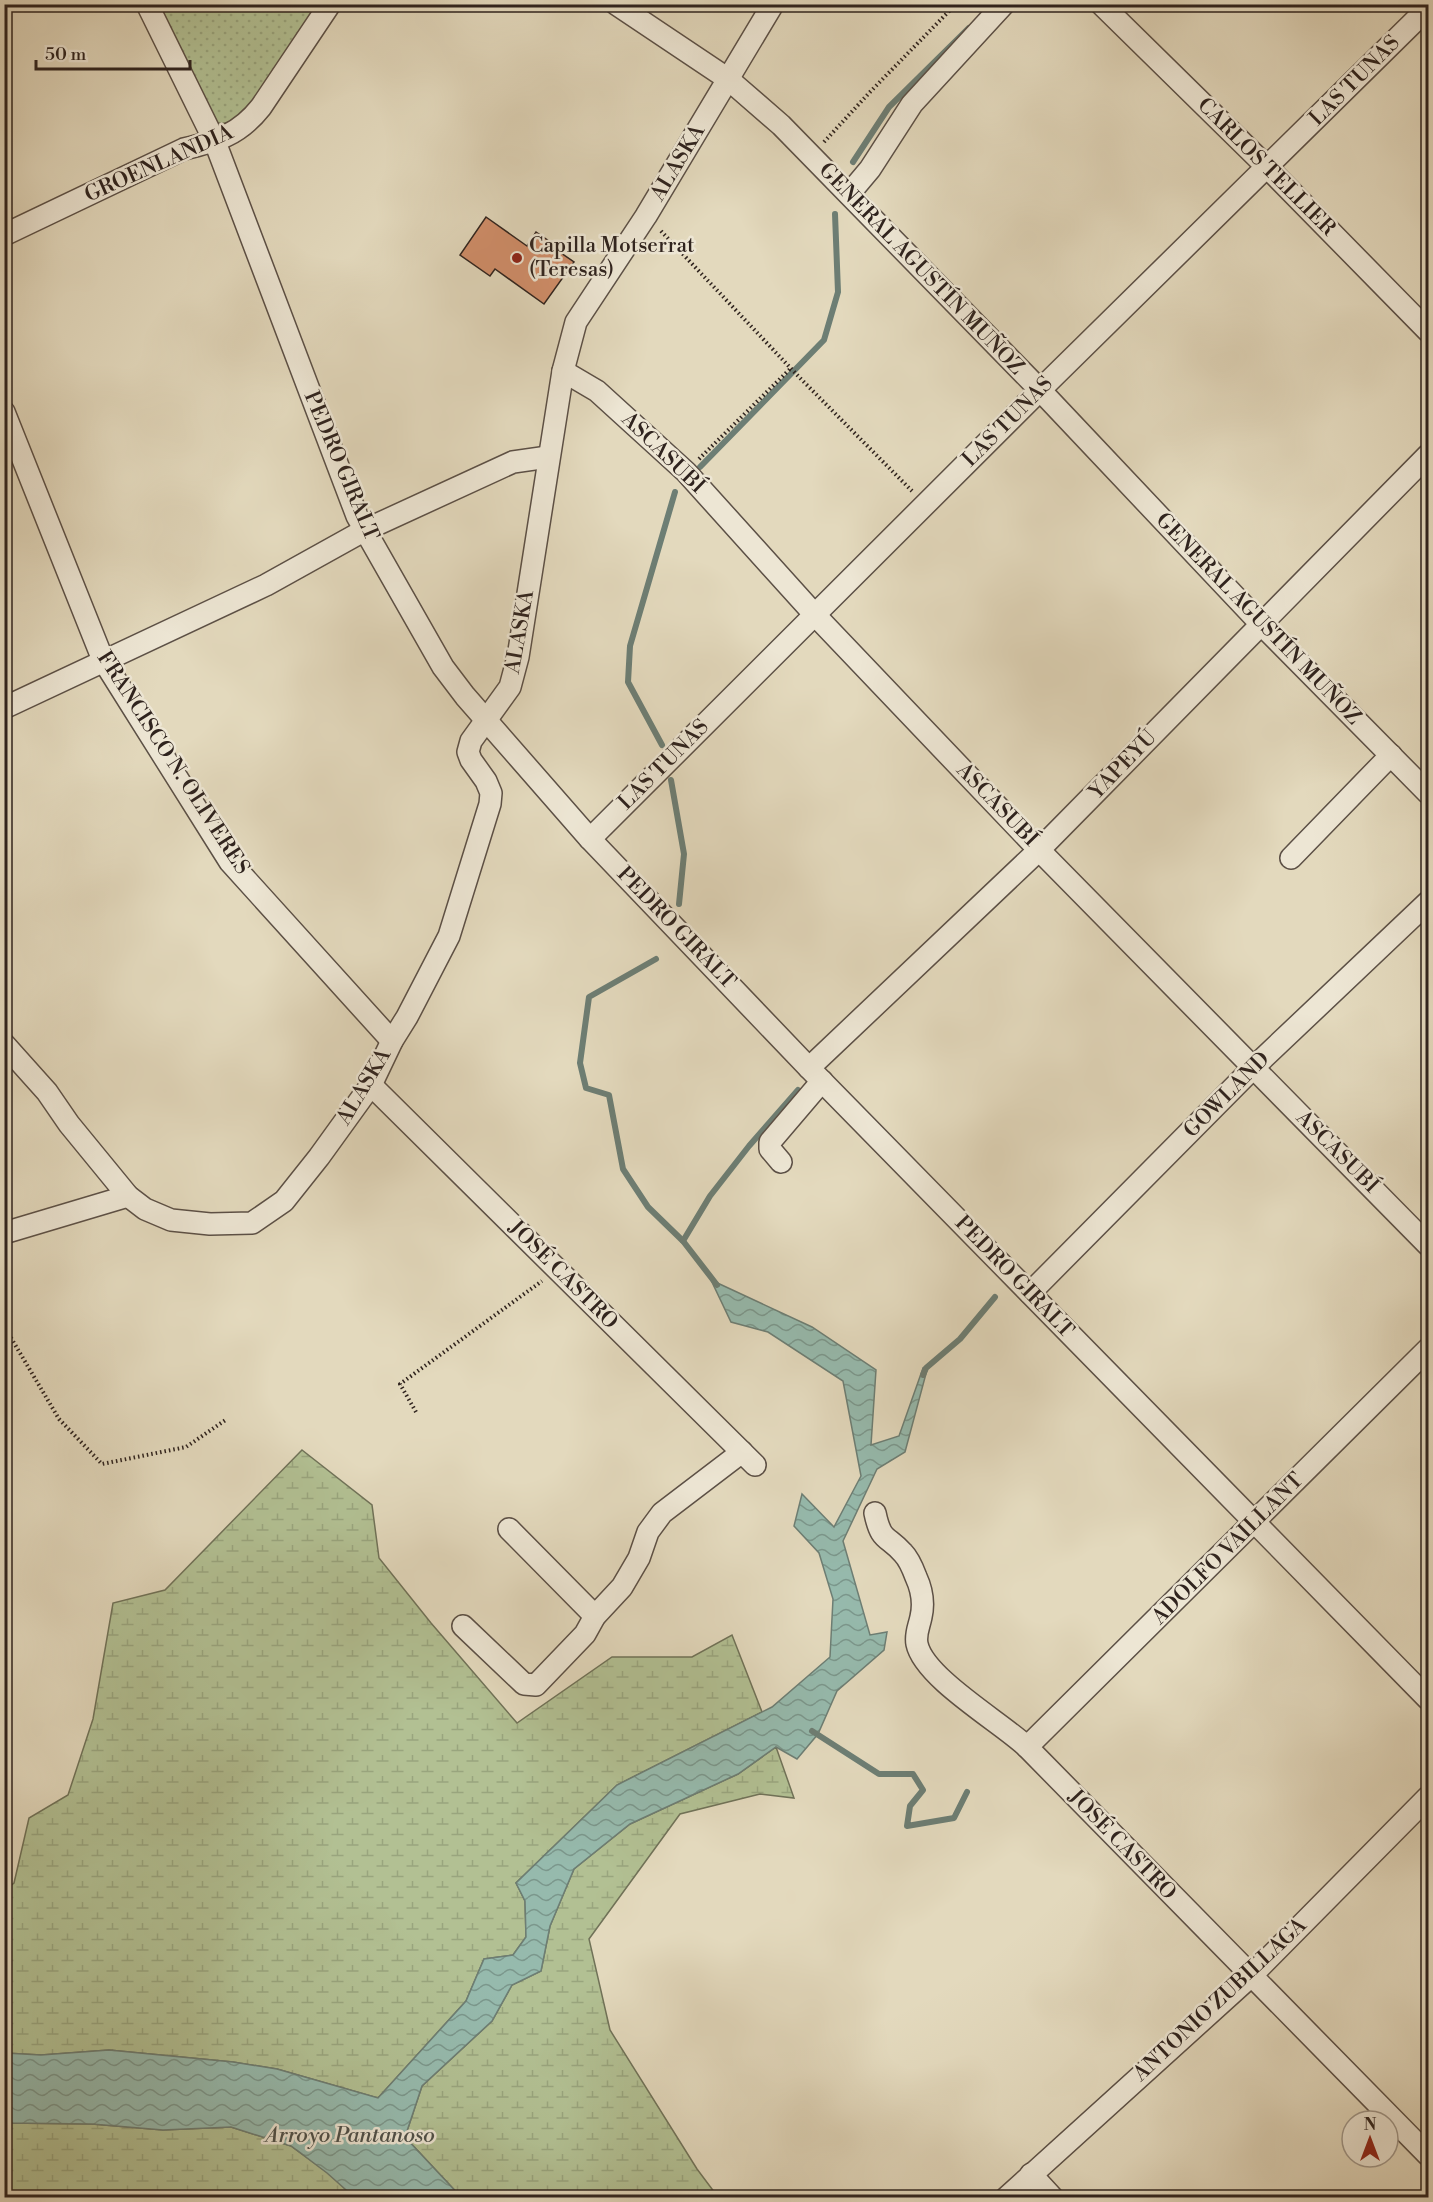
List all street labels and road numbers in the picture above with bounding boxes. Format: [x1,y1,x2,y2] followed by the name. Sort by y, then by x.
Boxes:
[1304,30,1406,132] street label: LAS TUNAS
[1192,93,1341,242] street label: CARLOS TELLIER
[81,119,238,208] street label: GROENLANDIA
[645,120,711,207] street label: ALASKA
[813,156,1031,380] street label: GENERAL AGUSTÍN MUÑOZ
[957,371,1059,473] street label: LAS TUNAS
[298,387,384,545] street label: PEDRO GIRALT
[615,405,712,499] street label: ASCASUBÍ
[1150,506,1368,730] street label: GENERAL AGUSTÍN MUÑOZ
[500,588,540,677] street label: ALASKA
[91,646,255,880] street label: FRANCISCO N. OLIVERES
[613,714,715,816] street label: LAS TUNAS
[1081,723,1163,806] street label: YAPEYÚ
[950,756,1045,852] street label: ASCASUBÍ
[611,861,741,995] street label: PEDRO GIRALT
[331,1044,397,1131] street label: ALASKA
[1179,1047,1275,1143] street label: GOWLAND
[1290,1103,1385,1199] street label: ASCASUBÍ
[949,1210,1079,1344] street label: PEDRO GIRALT
[502,1213,624,1335] street label: JOSÉ CASTRO
[1146,1468,1309,1631] street label: ADOLFO VAILLANT
[1062,1782,1183,1906] street label: JOSÉ CASTRO
[1127,1913,1312,2088] street label: ANTONIO ZUBILLAGA

